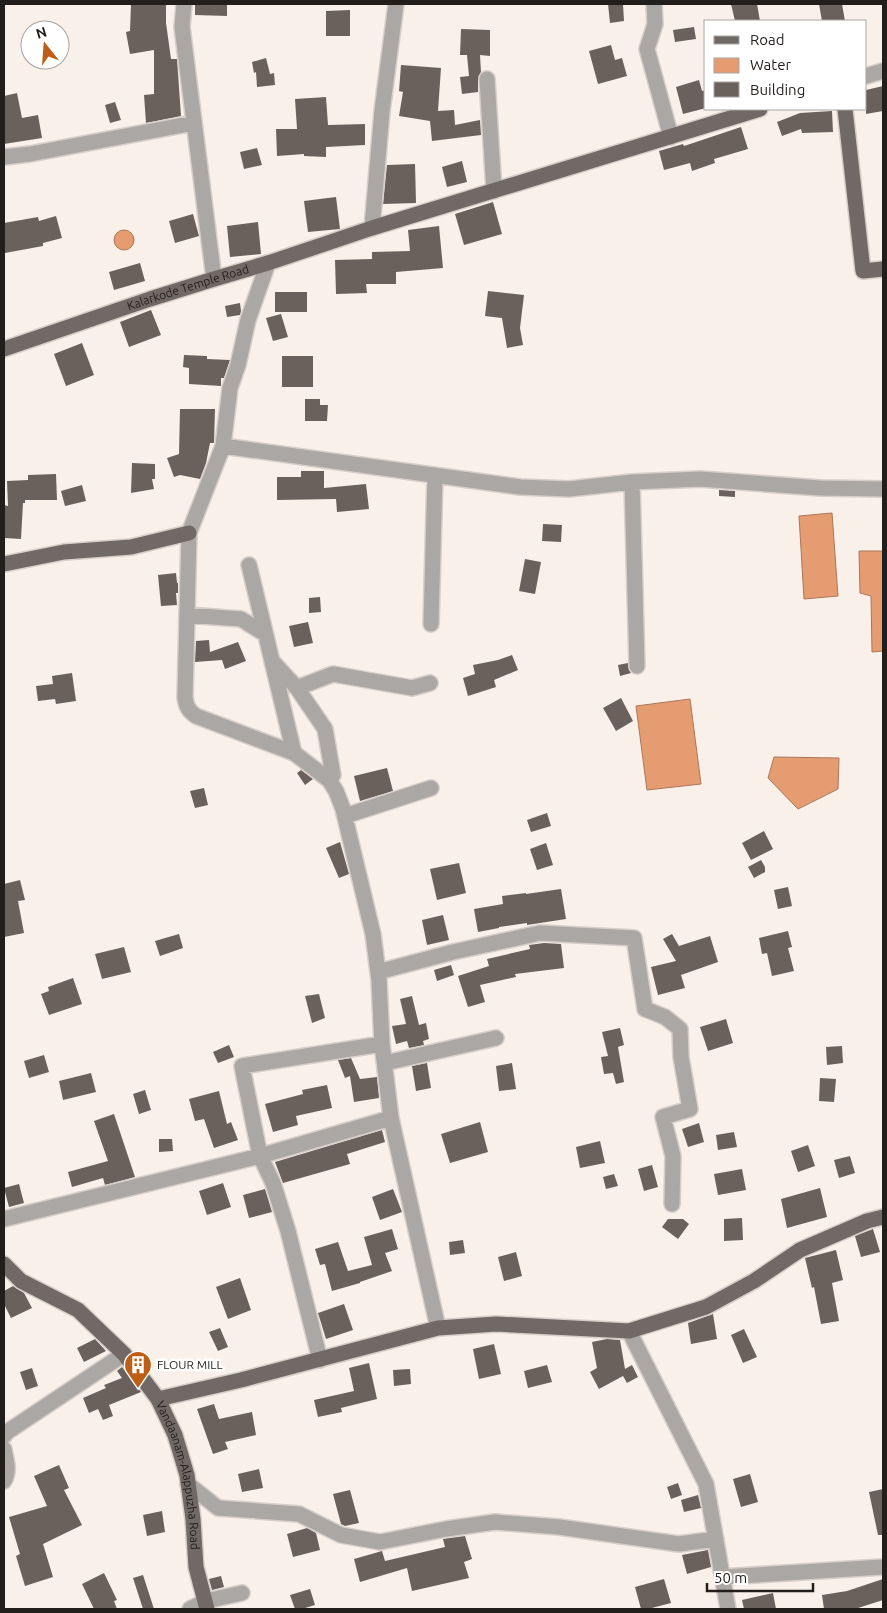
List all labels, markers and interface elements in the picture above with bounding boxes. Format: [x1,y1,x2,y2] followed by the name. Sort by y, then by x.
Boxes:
[20,20,70,70] north arrow
[704,20,867,110] legend
[34,23,49,42] text: N
[750,31,785,48] text: Road
[750,56,791,73] text: Water
[750,81,805,98] text: Building
[125,262,250,312] street label: Kalarkode Temple Road
[123,1350,153,1389] building icon: FLOUR MILL
[157,1358,223,1371] place label: FLOUR MILL
[154,1399,202,1550] street label: Vandaanam-Alappuzha Road
[707,1560,813,1592] scale bar
[714,1569,747,1586] text: 50 m

